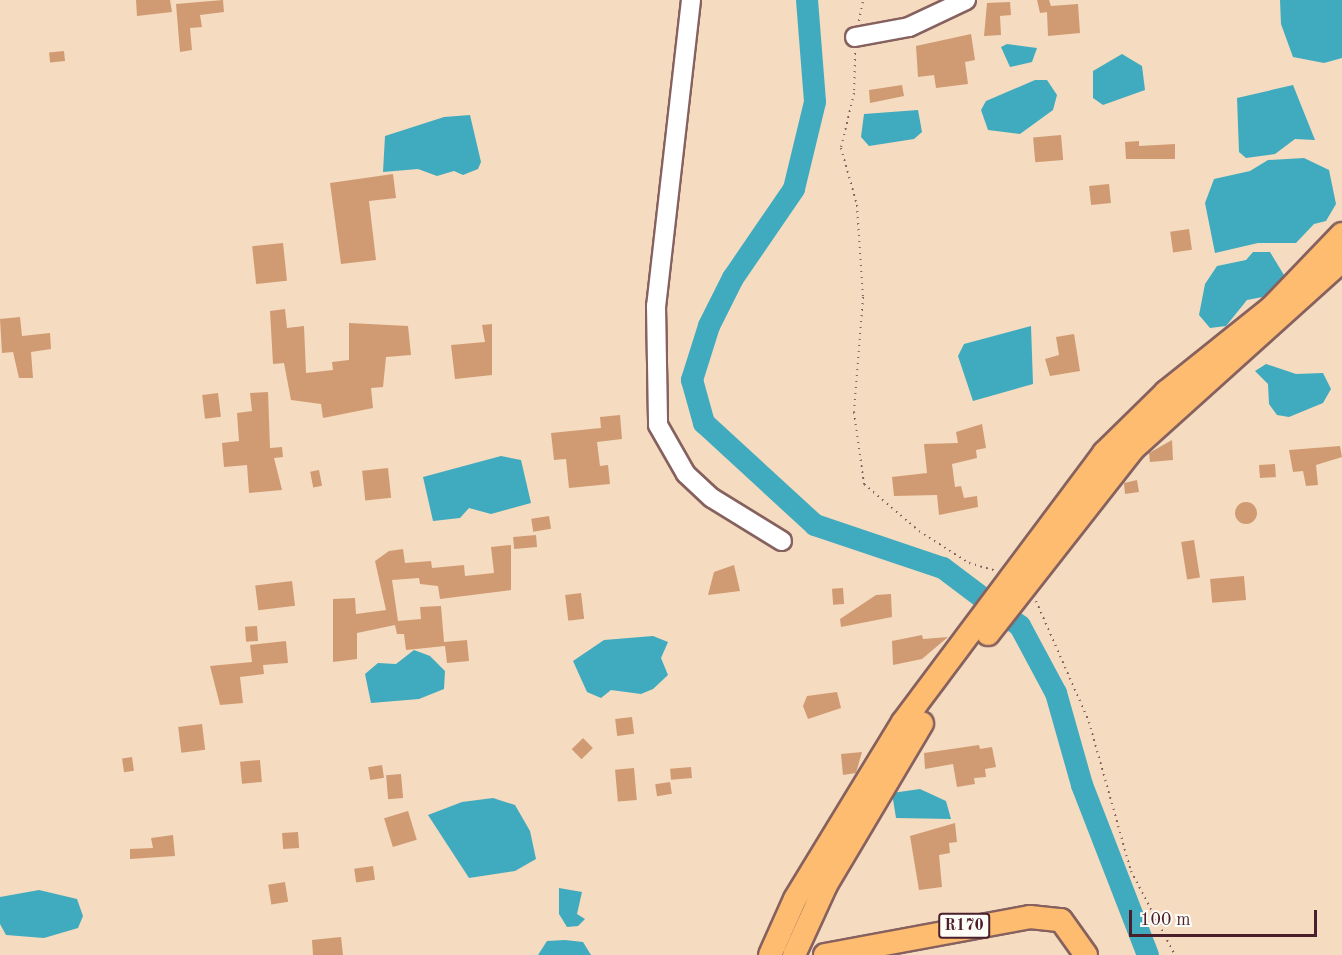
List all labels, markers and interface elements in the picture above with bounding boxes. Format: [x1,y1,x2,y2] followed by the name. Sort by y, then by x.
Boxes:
[1132,898,1320,936] scale bar
[1140,911,1191,929] text: 100 m
[937,913,991,939] road number: R170

